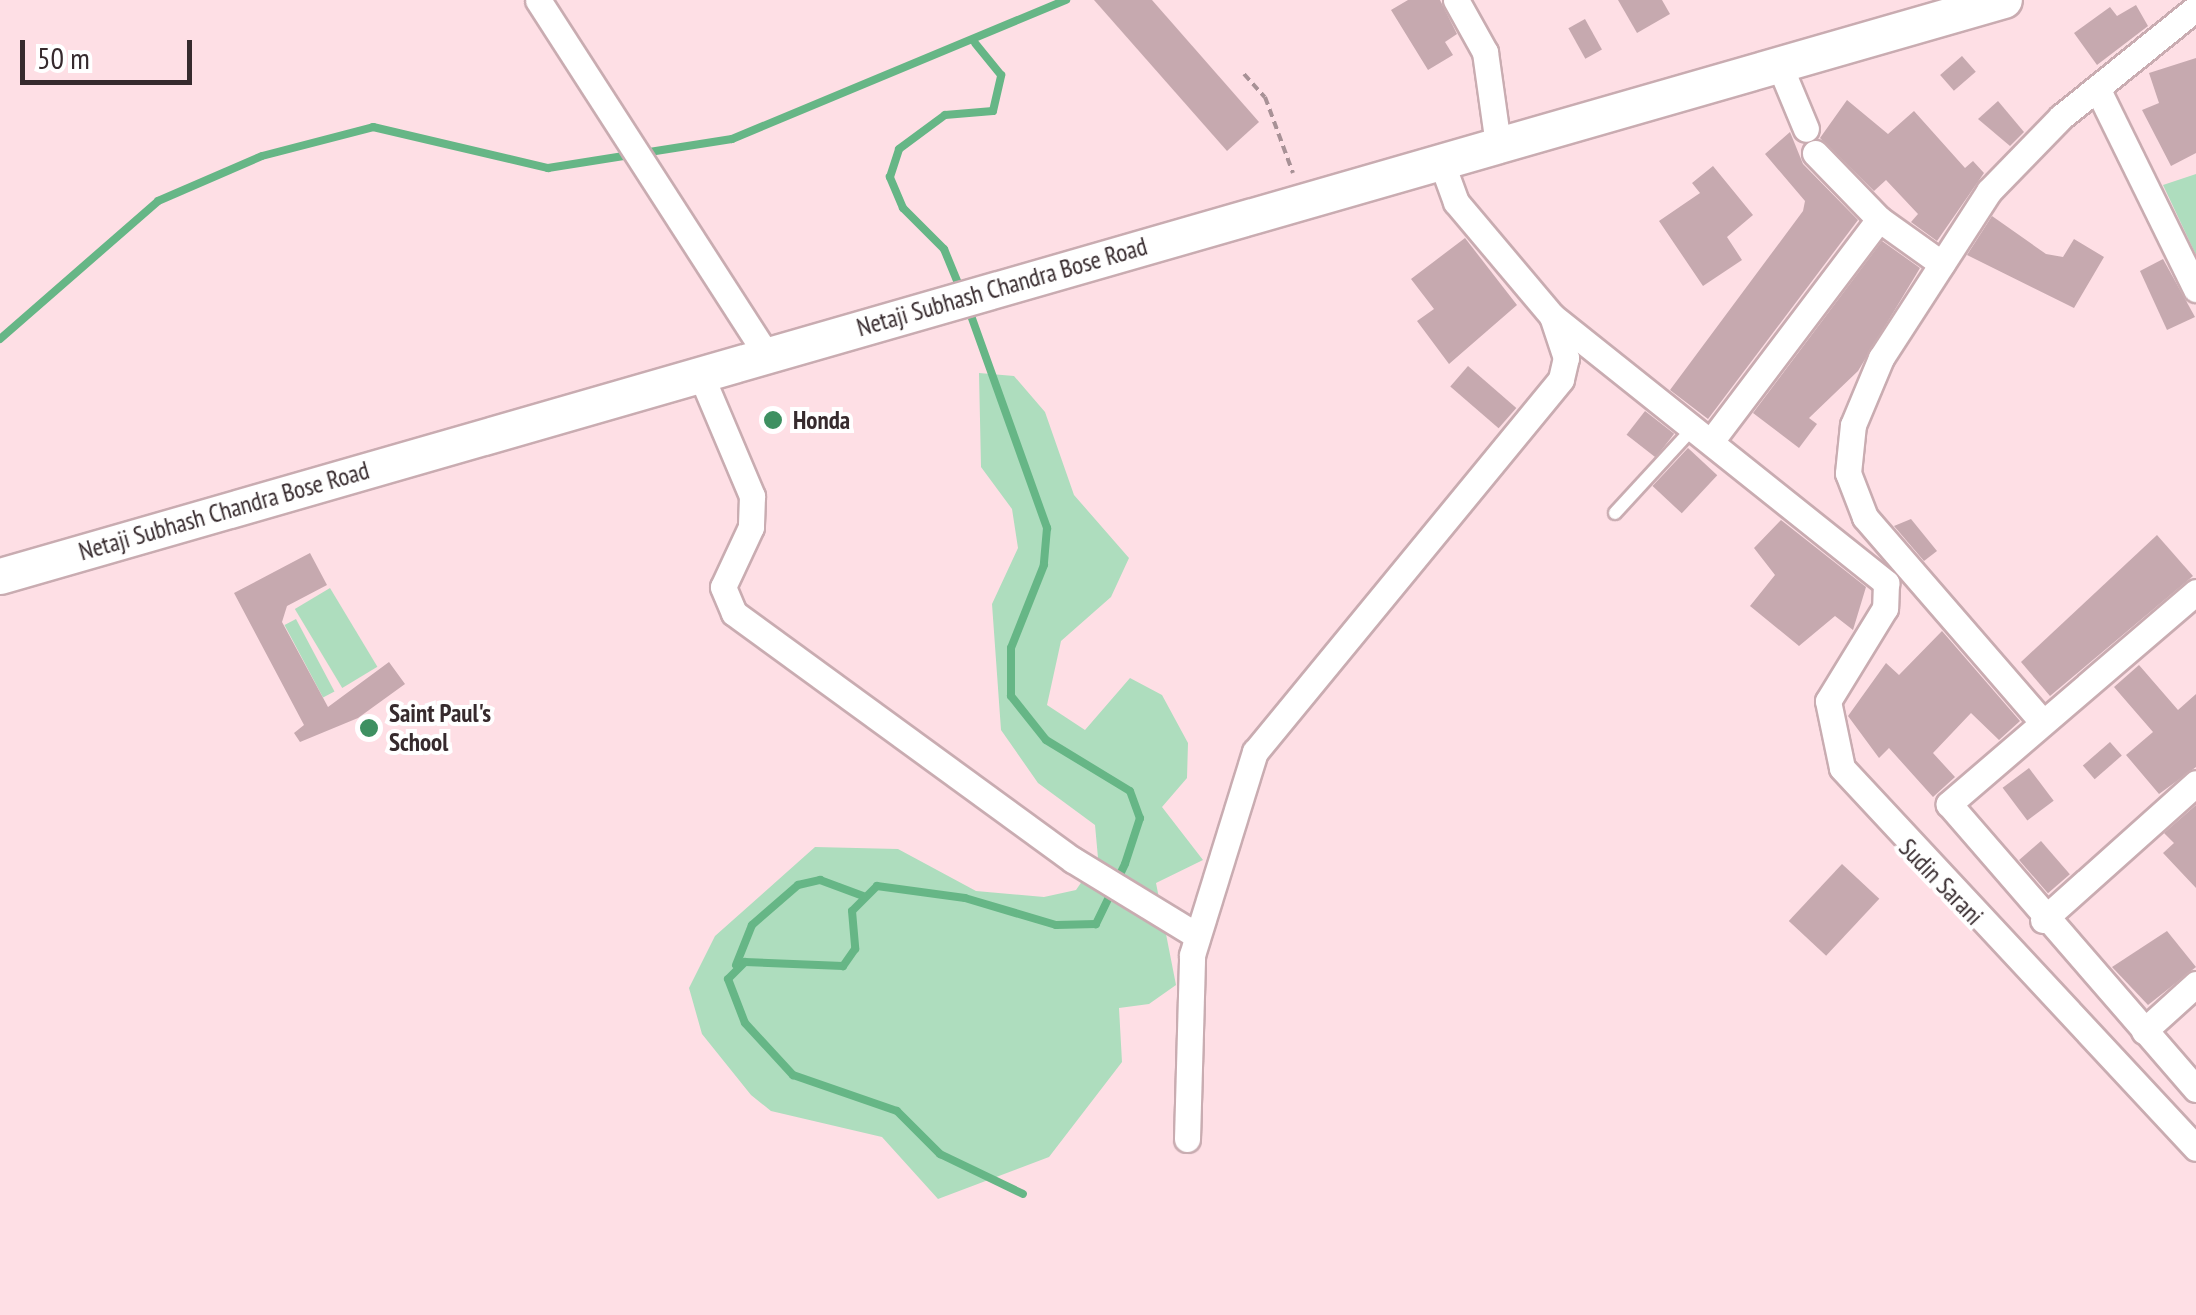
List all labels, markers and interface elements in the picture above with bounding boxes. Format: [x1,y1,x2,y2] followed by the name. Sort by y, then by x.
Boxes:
[25,20,198,82] scale bar
[37,38,90,77] text: 50 m
[853,231,1151,343] street label: Netaji Subhash Chandra Bose Road
[793,405,850,435] place label: Honda
[762,409,784,431] marker: Honda
[75,455,373,567] street label: Netaji Subhash Chandra Bose Road
[389,699,491,758] place label: Saint Paul's School
[358,717,380,739] marker: Saint Paul's School
[1893,833,1989,931] street label: Sudin Sarani

